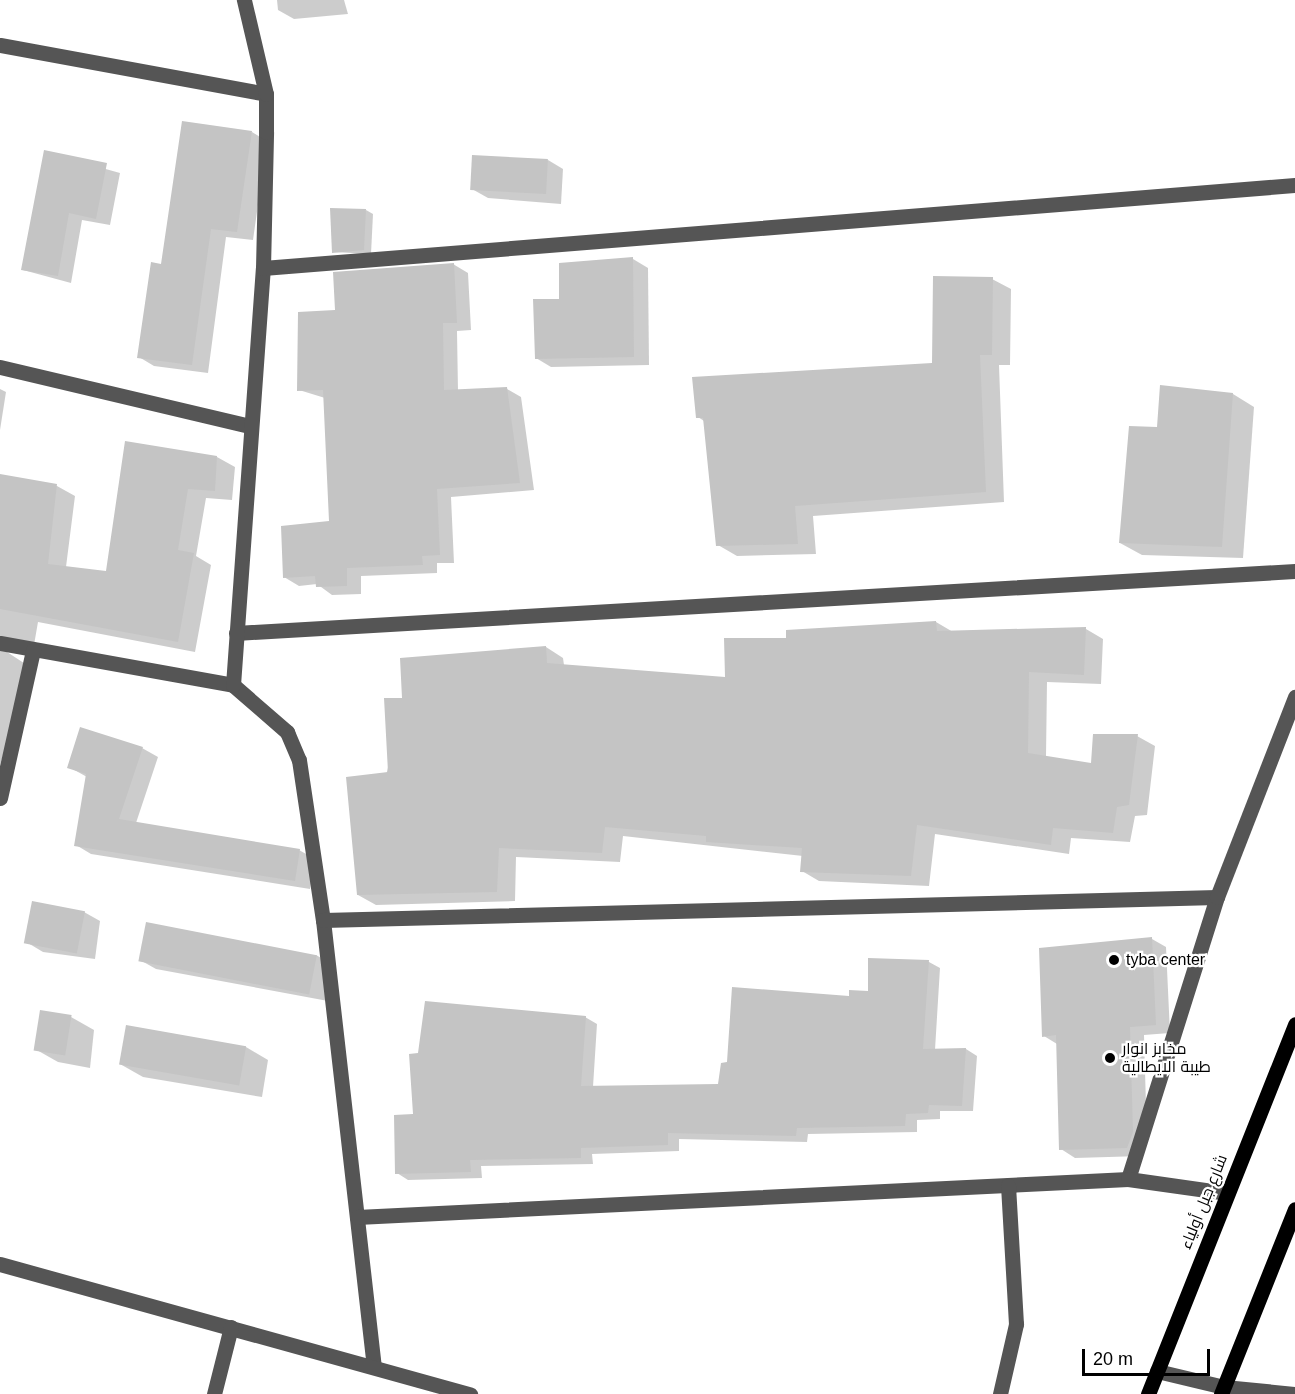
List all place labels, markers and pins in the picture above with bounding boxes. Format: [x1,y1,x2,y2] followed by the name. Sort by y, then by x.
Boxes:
[1126,950,1205,970] place label: tyba center
[1107,953,1121,967] marker: tyba center
[1122,1039,1211,1077] place label: مخابز انوار طيبة الايطالية
[1103,1051,1117,1065] marker: مخابز انوار طيبة الايطالية

